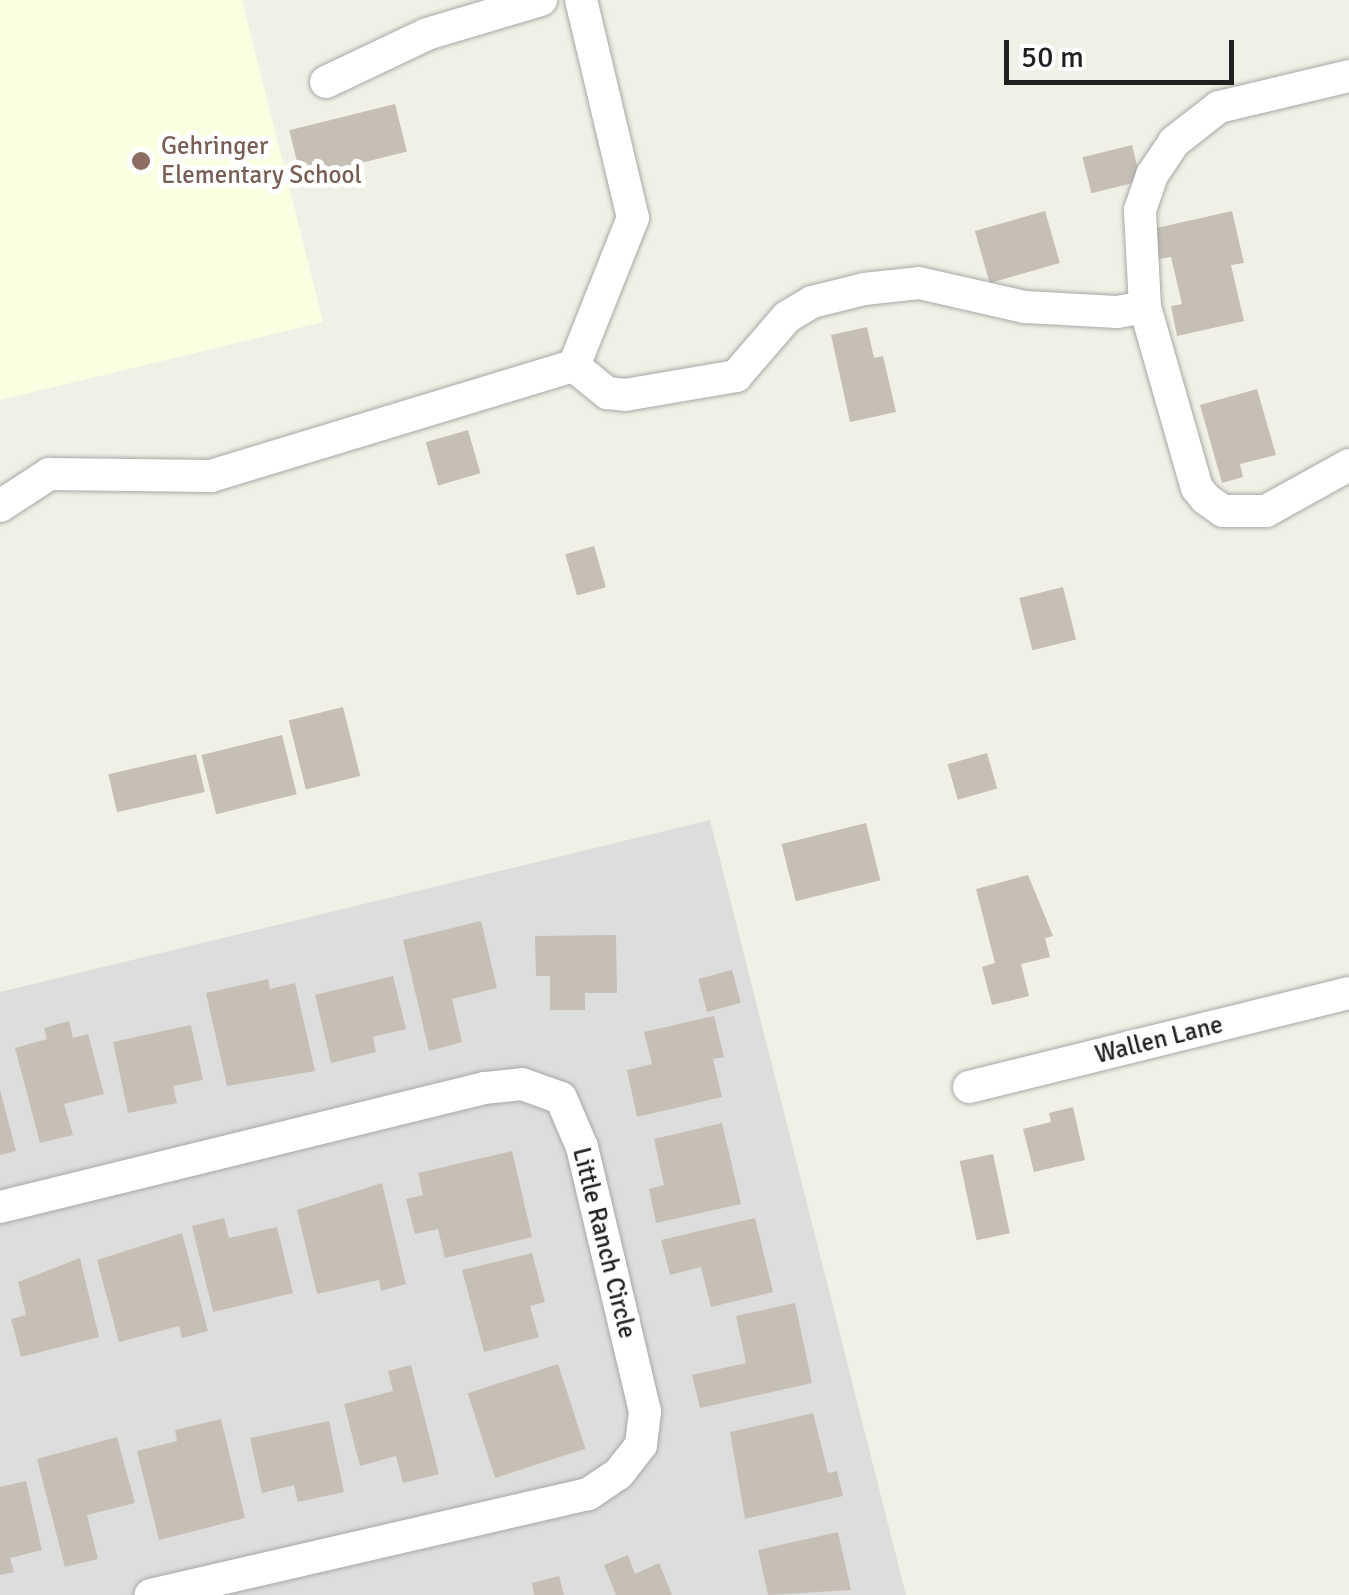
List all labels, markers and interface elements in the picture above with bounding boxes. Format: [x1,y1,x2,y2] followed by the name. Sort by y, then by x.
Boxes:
[1009,20,1239,82] scale bar
[1021,39,1084,76] text: 50 m
[161,132,362,191] place label: Gehringer Elementary School
[130,150,152,172] marker: Gehringer Elementary School
[1092,1010,1226,1070] street label: Wallen Lane
[566,1144,642,1342] street label: Little Ranch Circle

